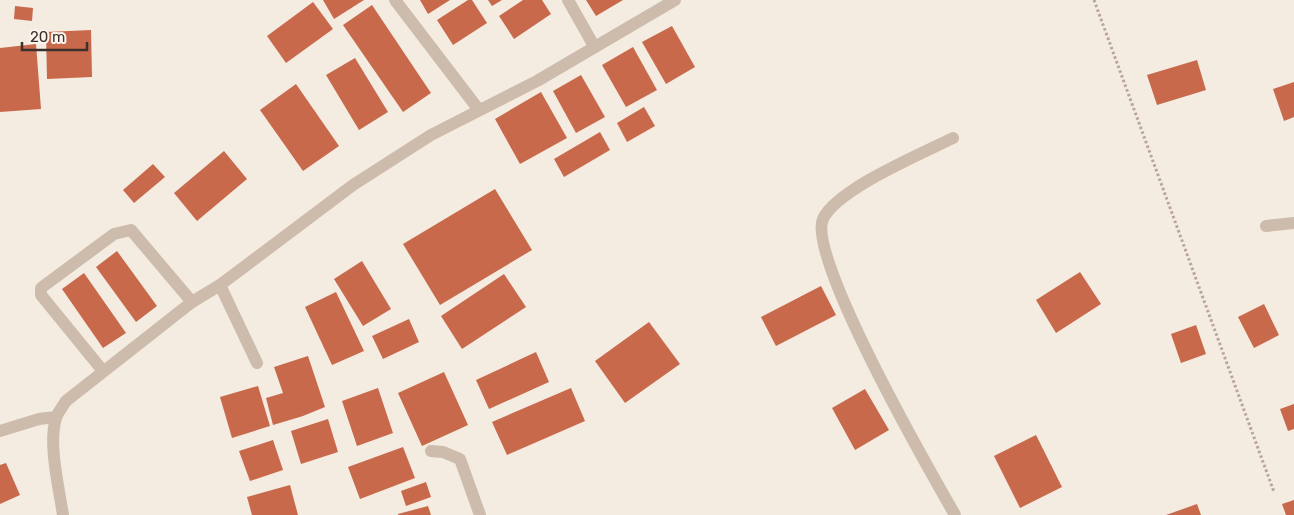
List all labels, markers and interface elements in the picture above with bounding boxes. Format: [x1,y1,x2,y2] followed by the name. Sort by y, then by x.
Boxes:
[22,20,88,52] scale bar
[30,28,65,46] text: 20 m

